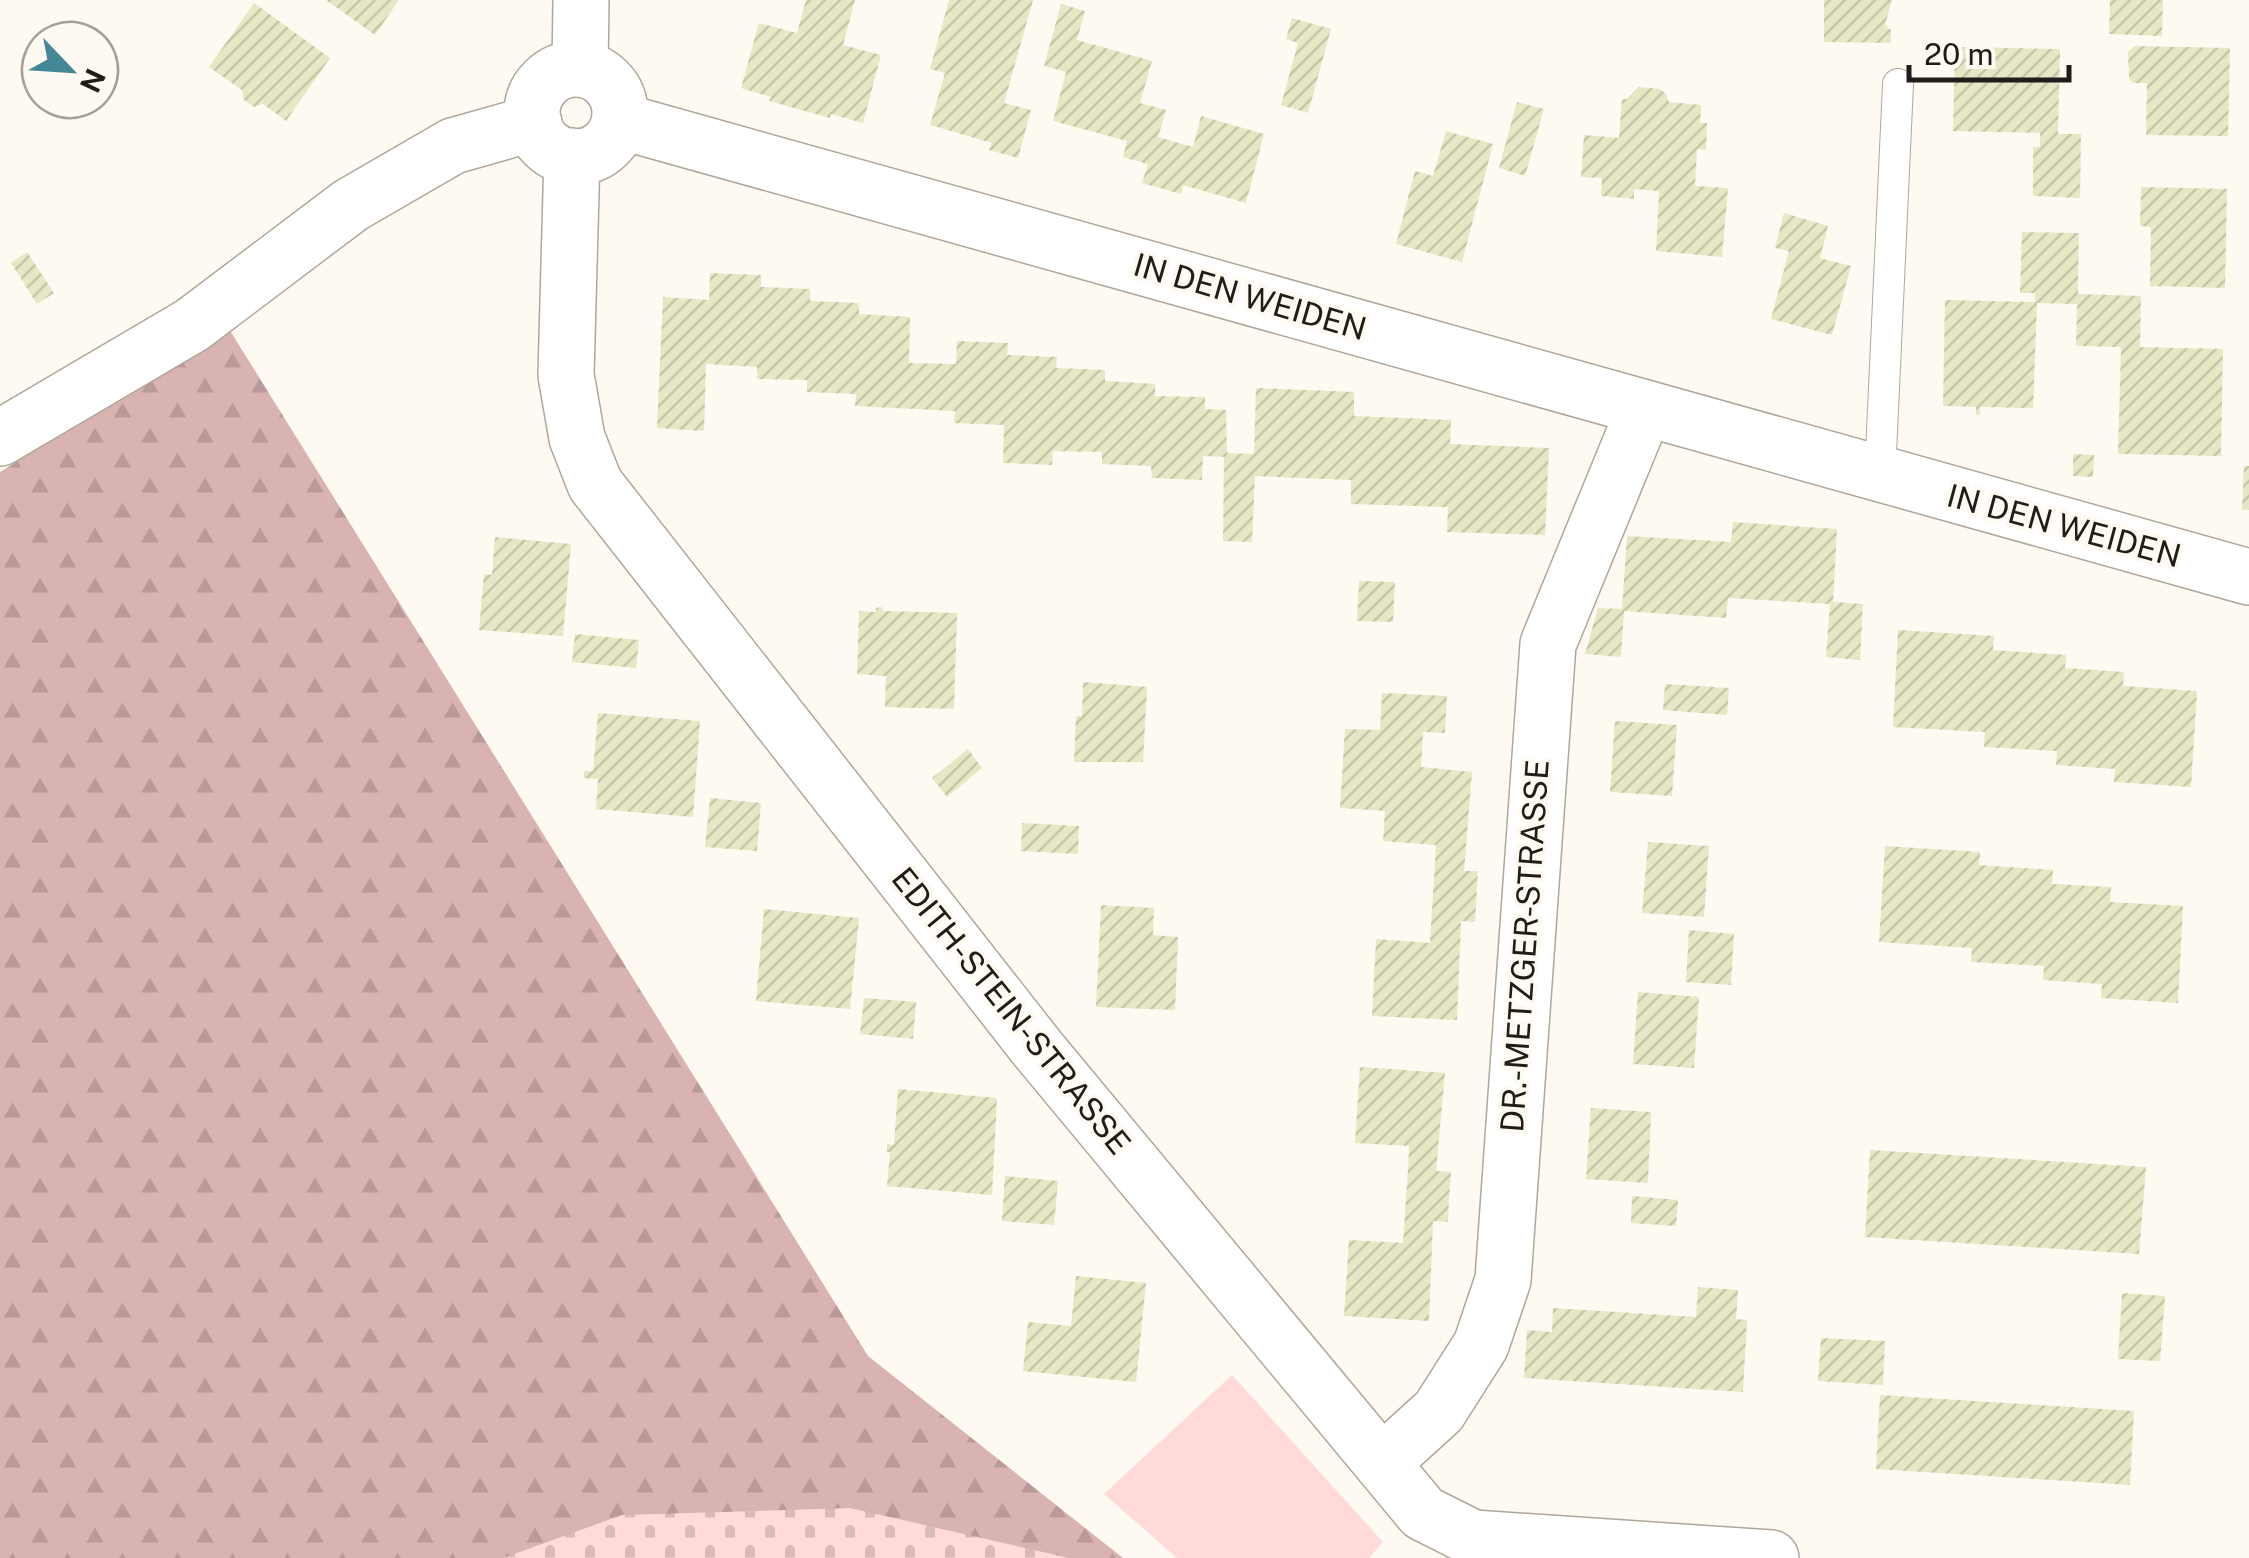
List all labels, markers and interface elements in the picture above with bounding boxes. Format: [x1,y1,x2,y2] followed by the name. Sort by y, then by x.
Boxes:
[20,20,120,120] north arrow
[1909,20,2069,82] scale bar
[1924,36,1993,72] text: 20 m
[74,64,113,98] text: N
[1129,246,1371,347] street label: IN DEN WEIDEN
[1943,477,2185,574] street label: IN DEN WEIDEN
[1493,758,1556,1133] street label: DR.-METZGER-STRASSE
[885,860,1138,1161] street label: EDITH-STEIN-STRASSE

